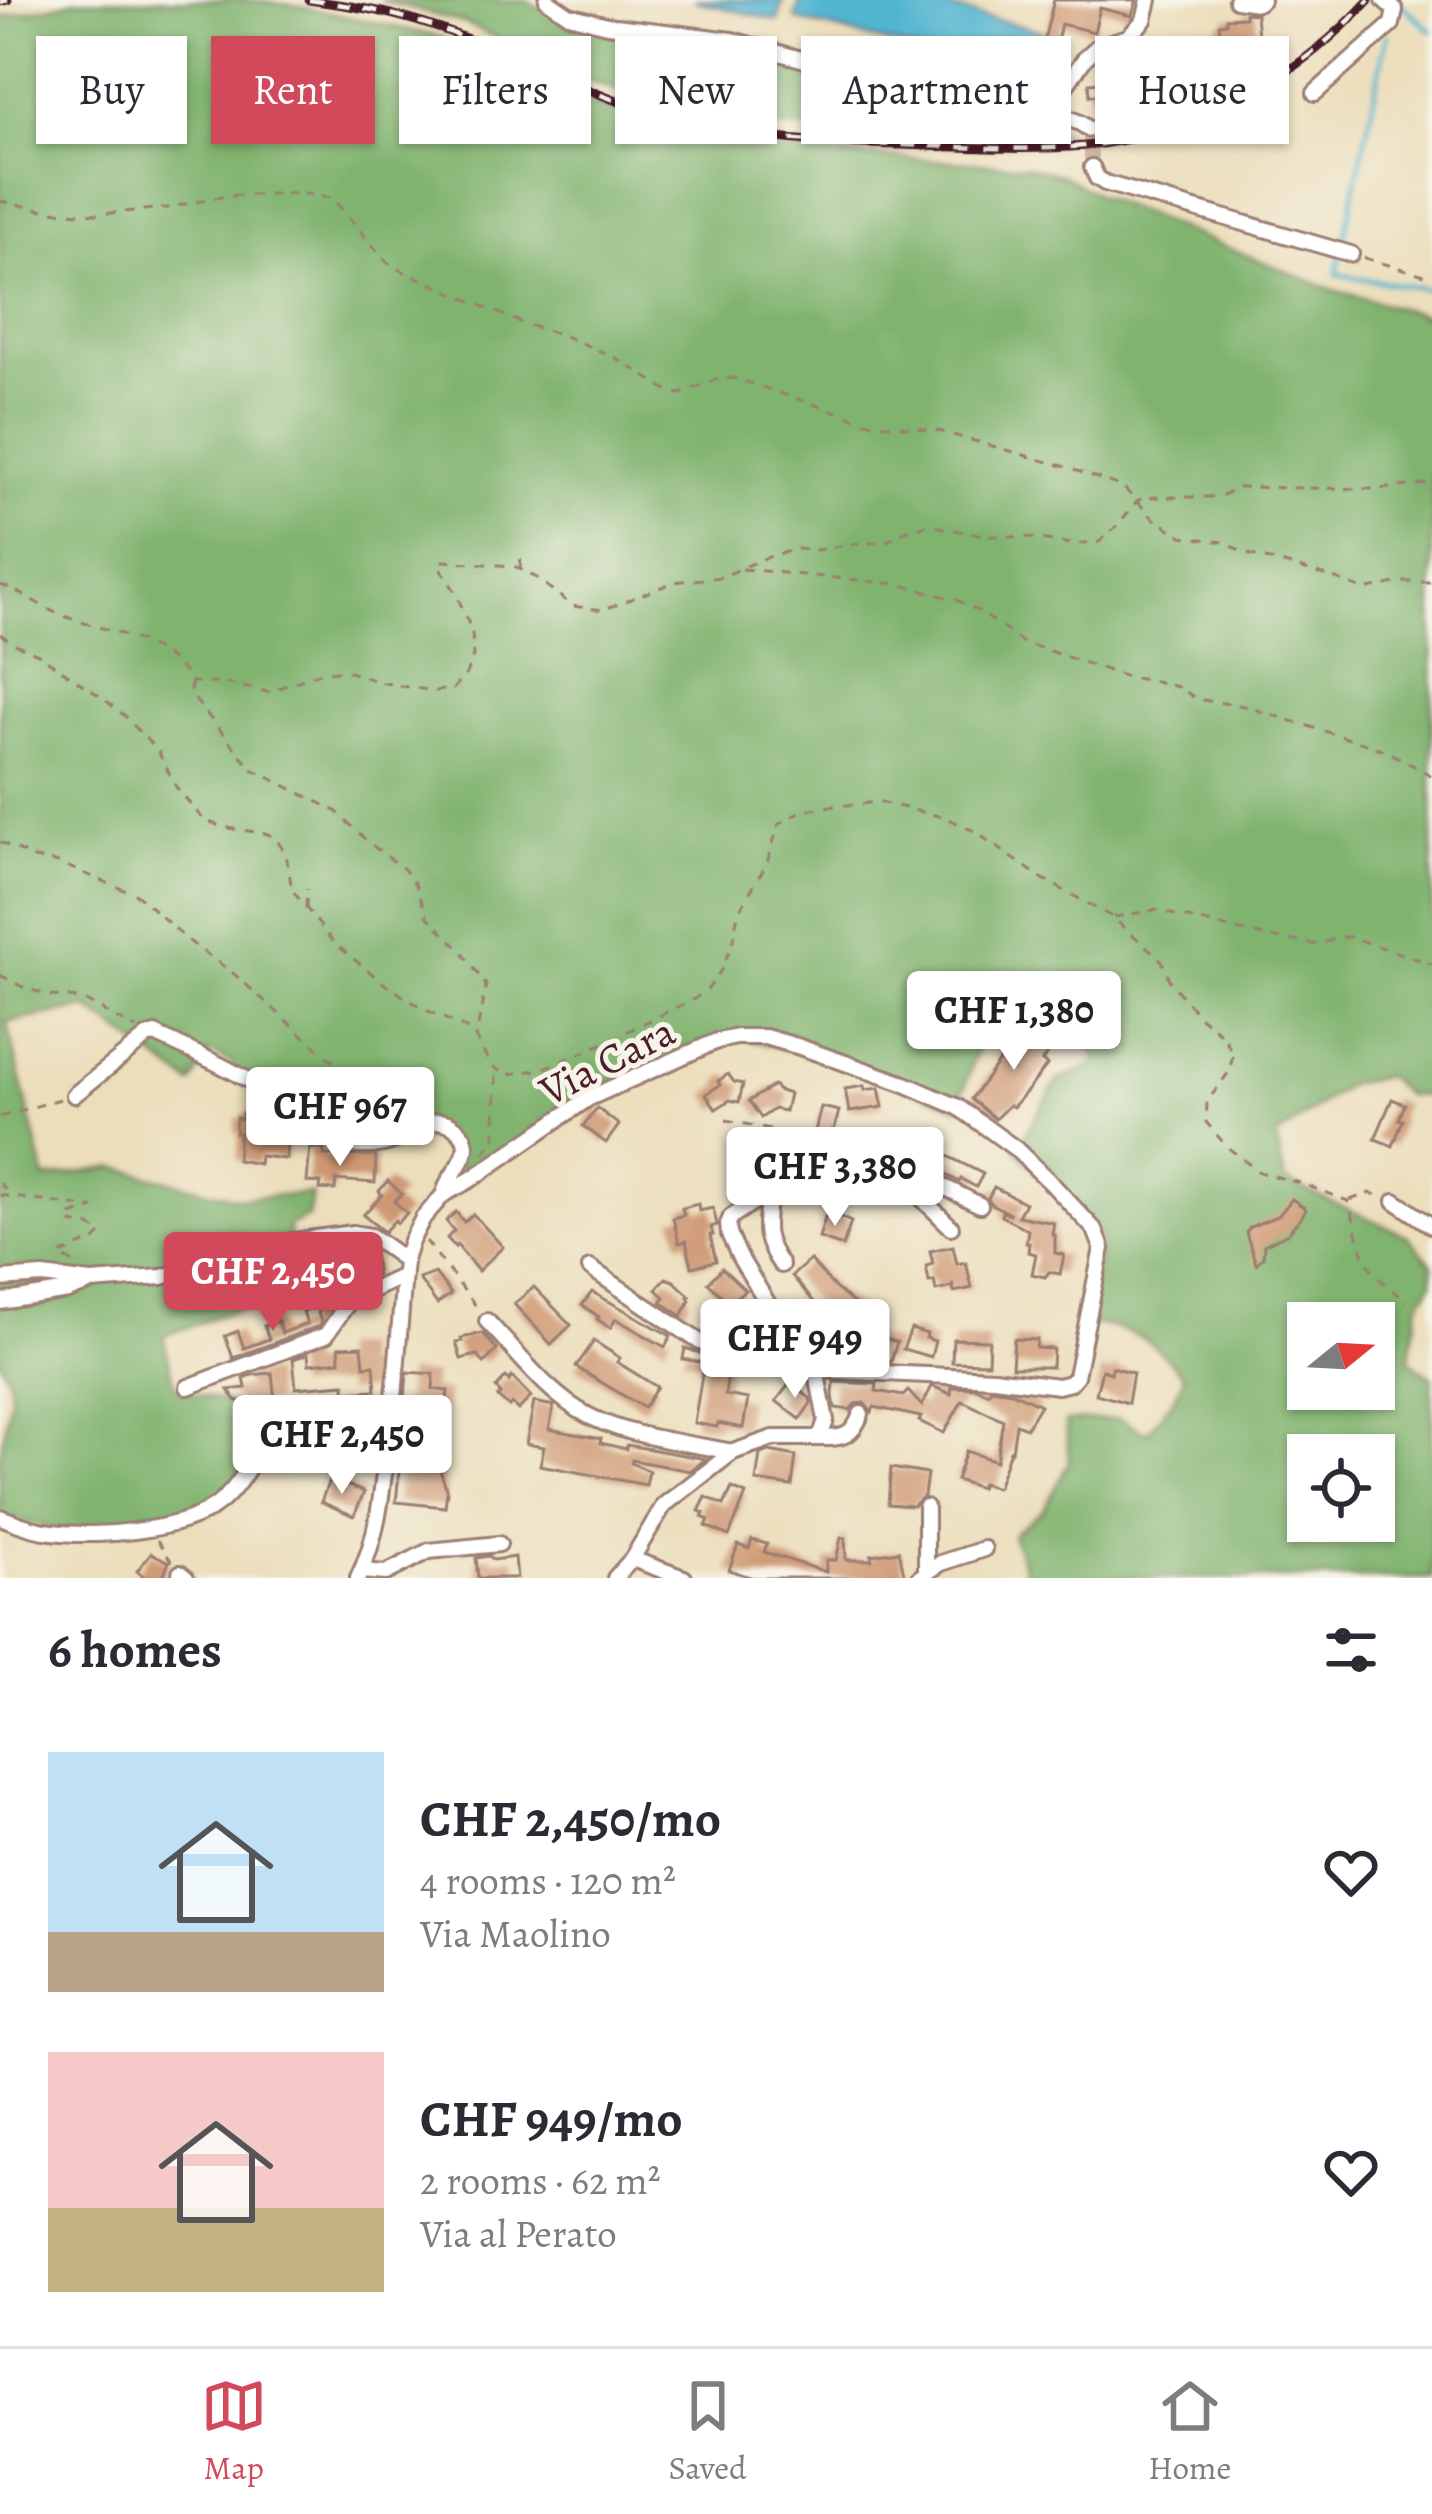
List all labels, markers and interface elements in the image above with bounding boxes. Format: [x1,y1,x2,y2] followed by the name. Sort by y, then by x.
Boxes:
[36,36,187,144] chip: Buy
[211,36,375,144] chip: Rent
[399,36,591,144] chip: Filters
[615,36,777,144] chip: New
[801,36,1071,144] chip: Apartment
[1095,36,1289,144] chip: House
[877,971,1151,1073] pin: CHF 1,380
[934,983,1094,1036] text: CHF 1,380
[529,1002,685,1119] street label: Via Cara
[229,1067,451,1169] pin: CHF 967
[273,1079,407,1132] text: CHF 967
[698,1127,972,1229] pin: CHF 3,380
[753,1139,917,1192] text: CHF 3,380
[136,1232,410,1334] pin: CHF 2,450
[191,1244,355,1297] text: CHF 2,450
[684,1299,906,1401] pin: CHF 949
[1287,1302,1395,1410] north arrow
[1287,1302,1395,1542] map controls
[727,1311,863,1364] text: CHF 949
[205,1395,479,1497] pin: CHF 2,450
[260,1407,424,1460] text: CHF 2,450
[1287,1434,1395,1542] button: locate
[48,1615,222,1685] text: 6 homes
[1318,1617,1384,1683] icon: filters
[420,1784,721,1854] text: CHF 2,450/mo
[144,1800,288,1944] icon: home
[1318,1839,1384,1905] icon: heart
[420,1854,676,1907] text: 4 rooms · 120 m²
[420,1907,611,1960] text: Via Maolino
[420,2084,683,2154] text: CHF 949/mo
[144,2100,288,2244] icon: home
[1318,2139,1384,2205] icon: heart
[420,2154,660,2207] text: 2 rooms · 62 m²
[420,2207,617,2260] text: Via al Perato
[201,2373,267,2490] tab: Map
[668,2373,747,2490] tab: Saved
[1148,2373,1231,2490] tab: Home

